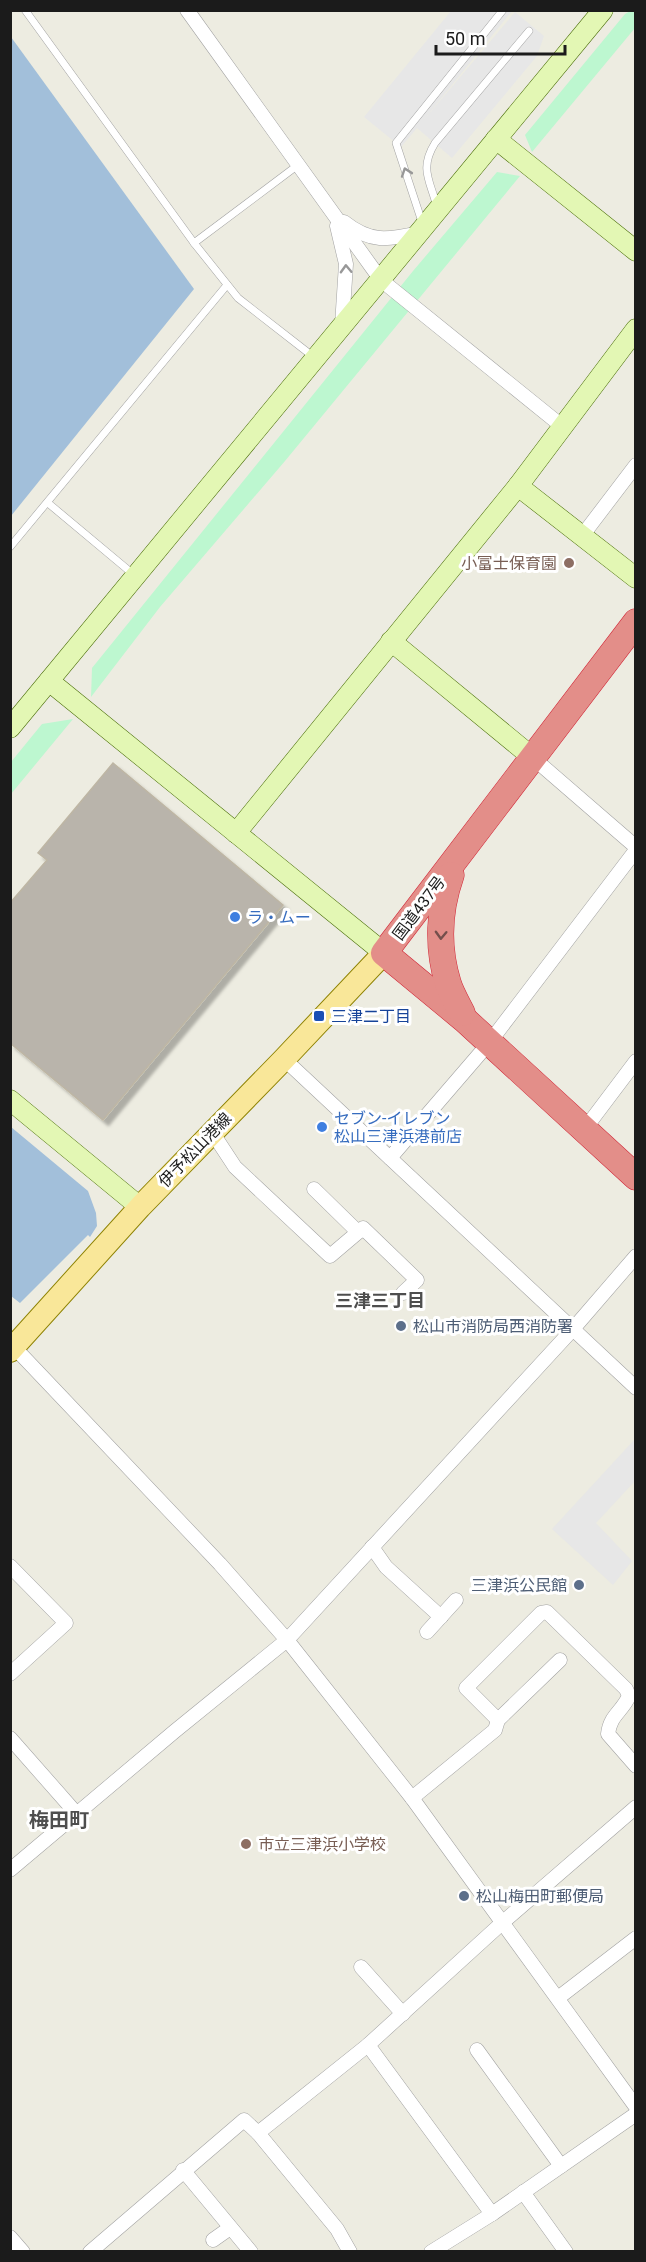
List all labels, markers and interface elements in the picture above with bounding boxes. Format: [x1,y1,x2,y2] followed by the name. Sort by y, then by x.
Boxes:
[436,18,565,56] scale bar
[445,28,485,49] text: 50 m
[400,167,413,178] one-way arrow
[339,265,352,274] one-way arrow
[461,554,557,573] place label: 小富士保育園
[562,556,576,570] marker: 小富士保育園
[389,872,449,944] street label: 国道437号
[247,908,311,927] place label: ラ・ムー
[228,910,242,924] marker: ラ・ムー
[435,930,447,939] one-way arrow
[331,1007,411,1026] place label: 三津二丁目
[312,1009,326,1023] marker: 三津二丁目
[155,1109,235,1191] street label: 伊予松山港線
[334,1109,462,1146] place label: セブン-イレブン 松山三津浜港前店
[315,1120,329,1134] marker: セブン-イレブン 松山三津浜港前店
[335,1290,425,1311] district label: 三津三丁目
[413,1317,573,1336] place label: 松山市消防局西消防署
[394,1319,408,1333] marker: 松山市消防局西消防署
[471,1576,567,1595] place label: 三津浜公民館
[572,1578,586,1592] marker: 三津浜公民館
[29,1808,89,1832] district label: 梅田町
[258,1835,386,1854] place label: 市立三津浜小学校
[239,1837,253,1851] marker: 市立三津浜小学校
[476,1887,604,1906] place label: 松山梅田町郵便局
[457,1889,471,1903] marker: 松山梅田町郵便局

